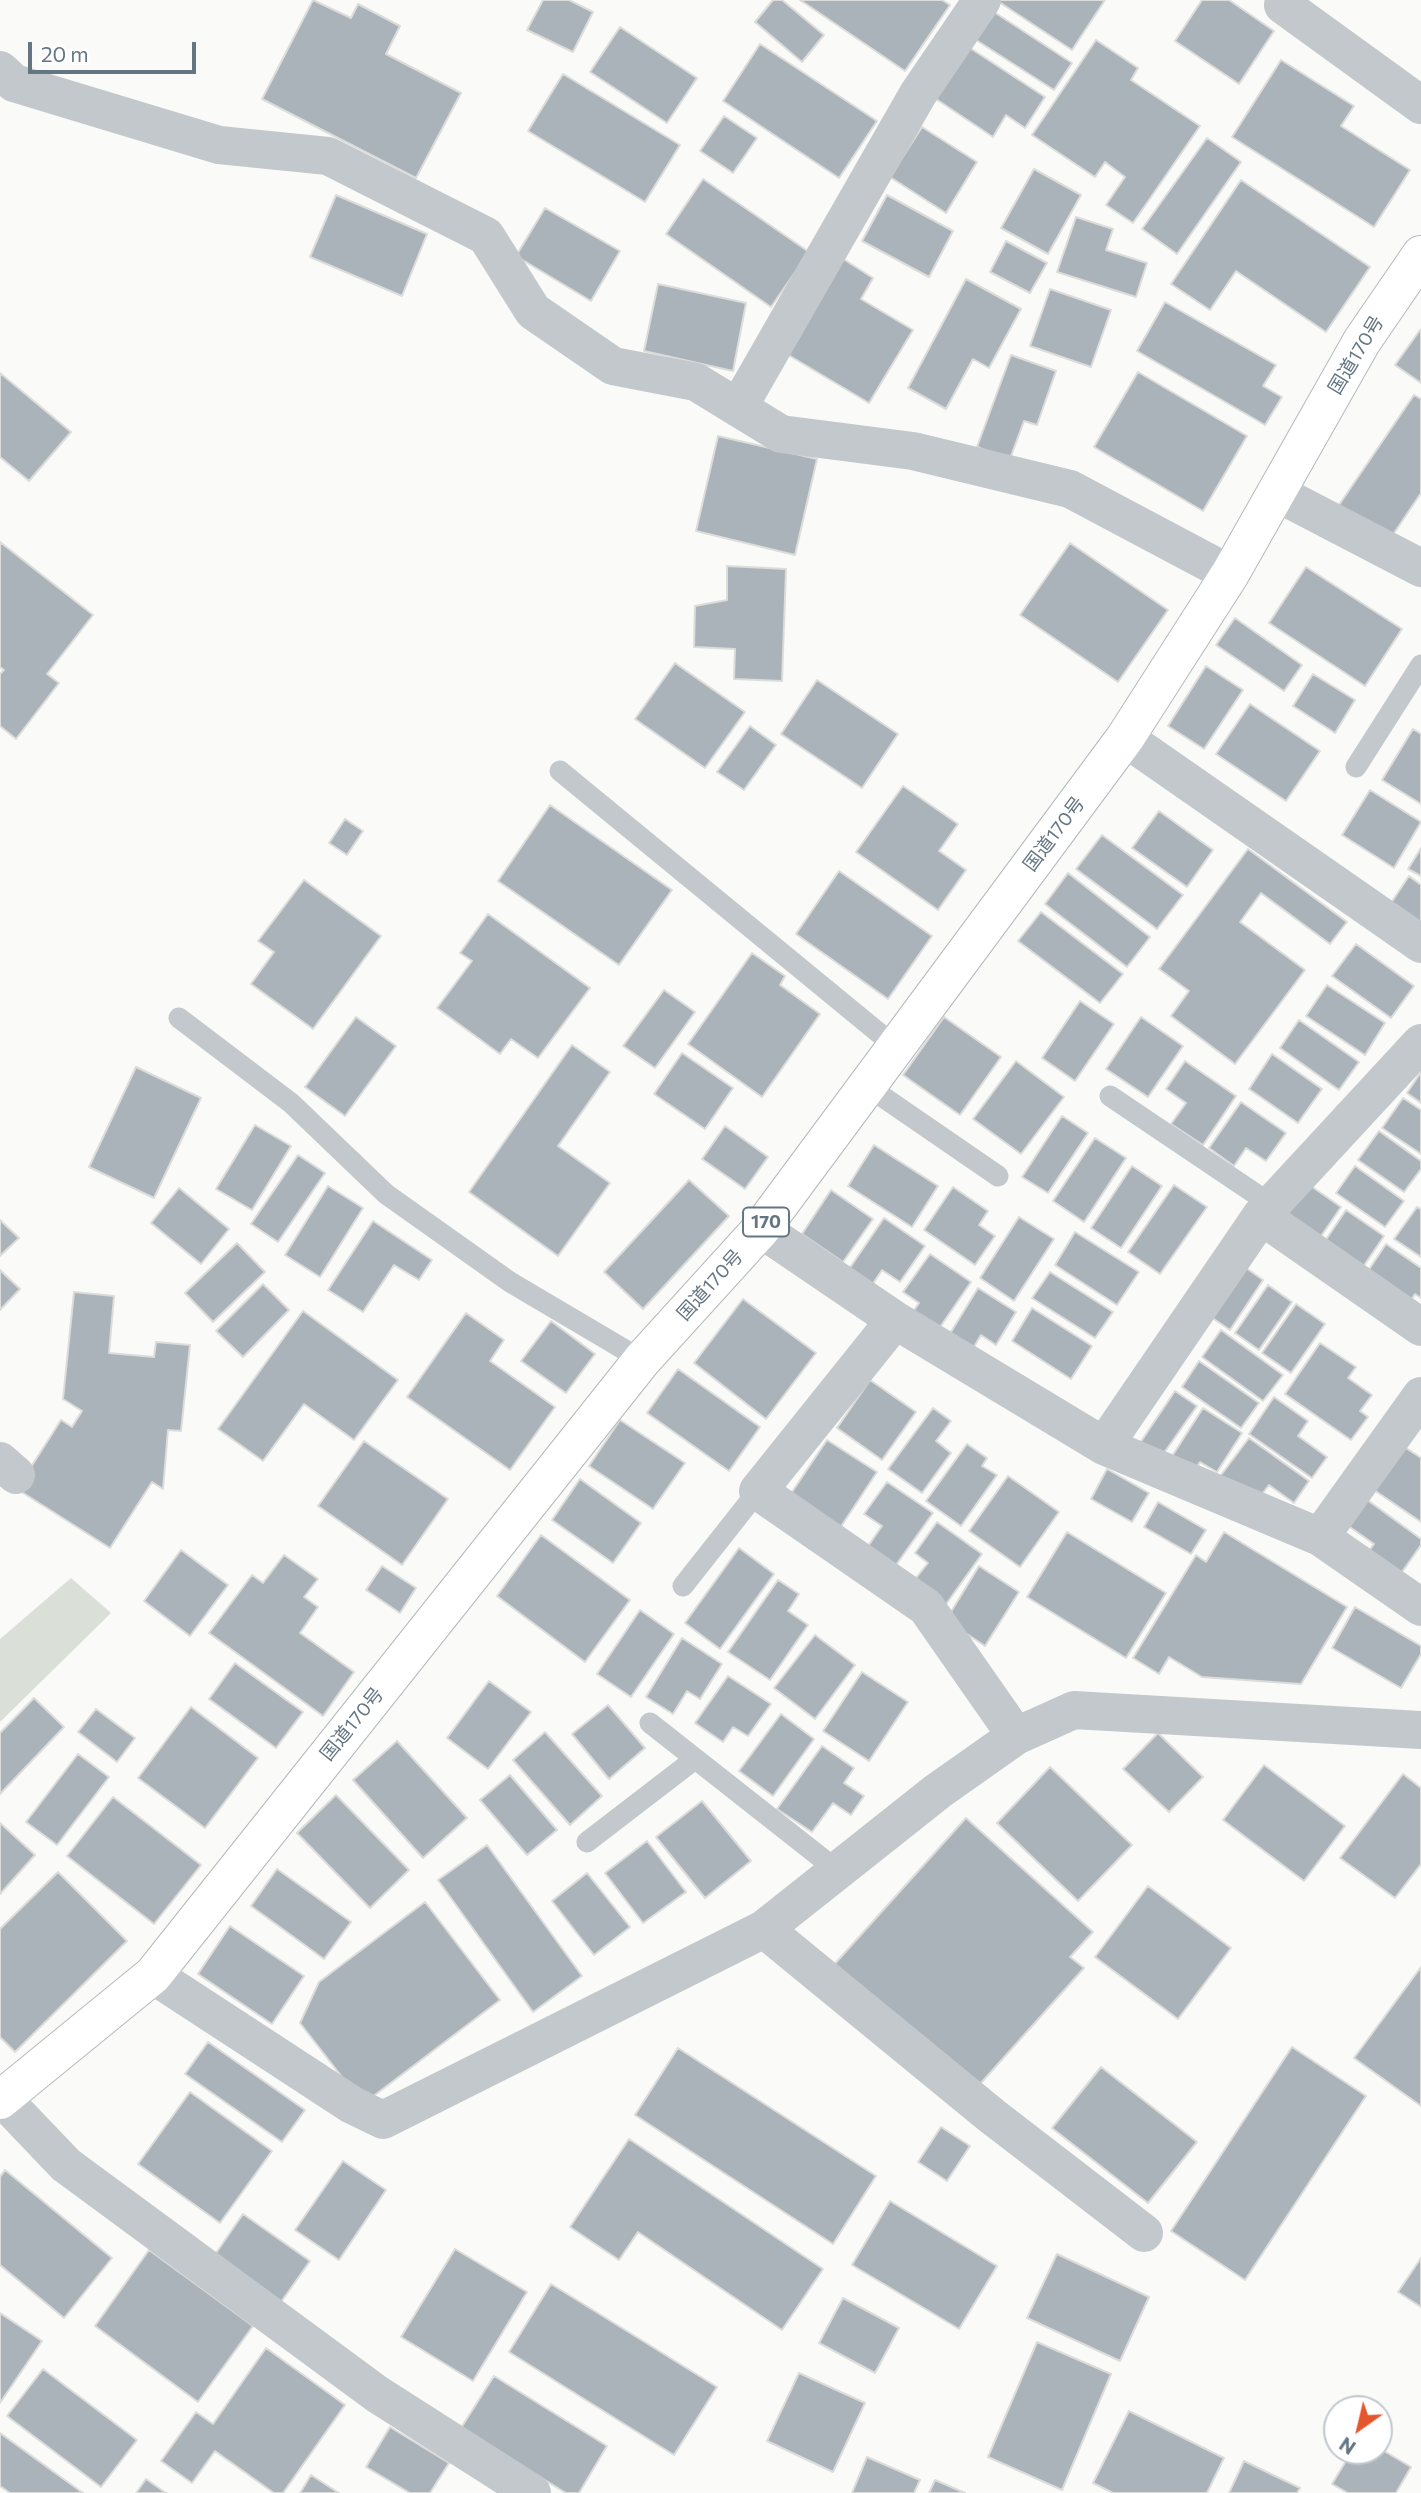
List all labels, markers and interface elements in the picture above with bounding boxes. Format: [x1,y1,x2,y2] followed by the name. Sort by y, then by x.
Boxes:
[32,28,200,72] scale bar
[41,41,89,66] text: 20 m
[1324,312,1388,398] street label: 国道170号
[1019,792,1089,876] street label: 国道170号
[743,1208,789,1237] road number: 170
[672,1245,748,1325] street label: 国道170号
[316,1683,388,1765] street label: 国道170号
[1323,2395,1393,2465] north arrow
[1335,2433,1359,2460] text: N

